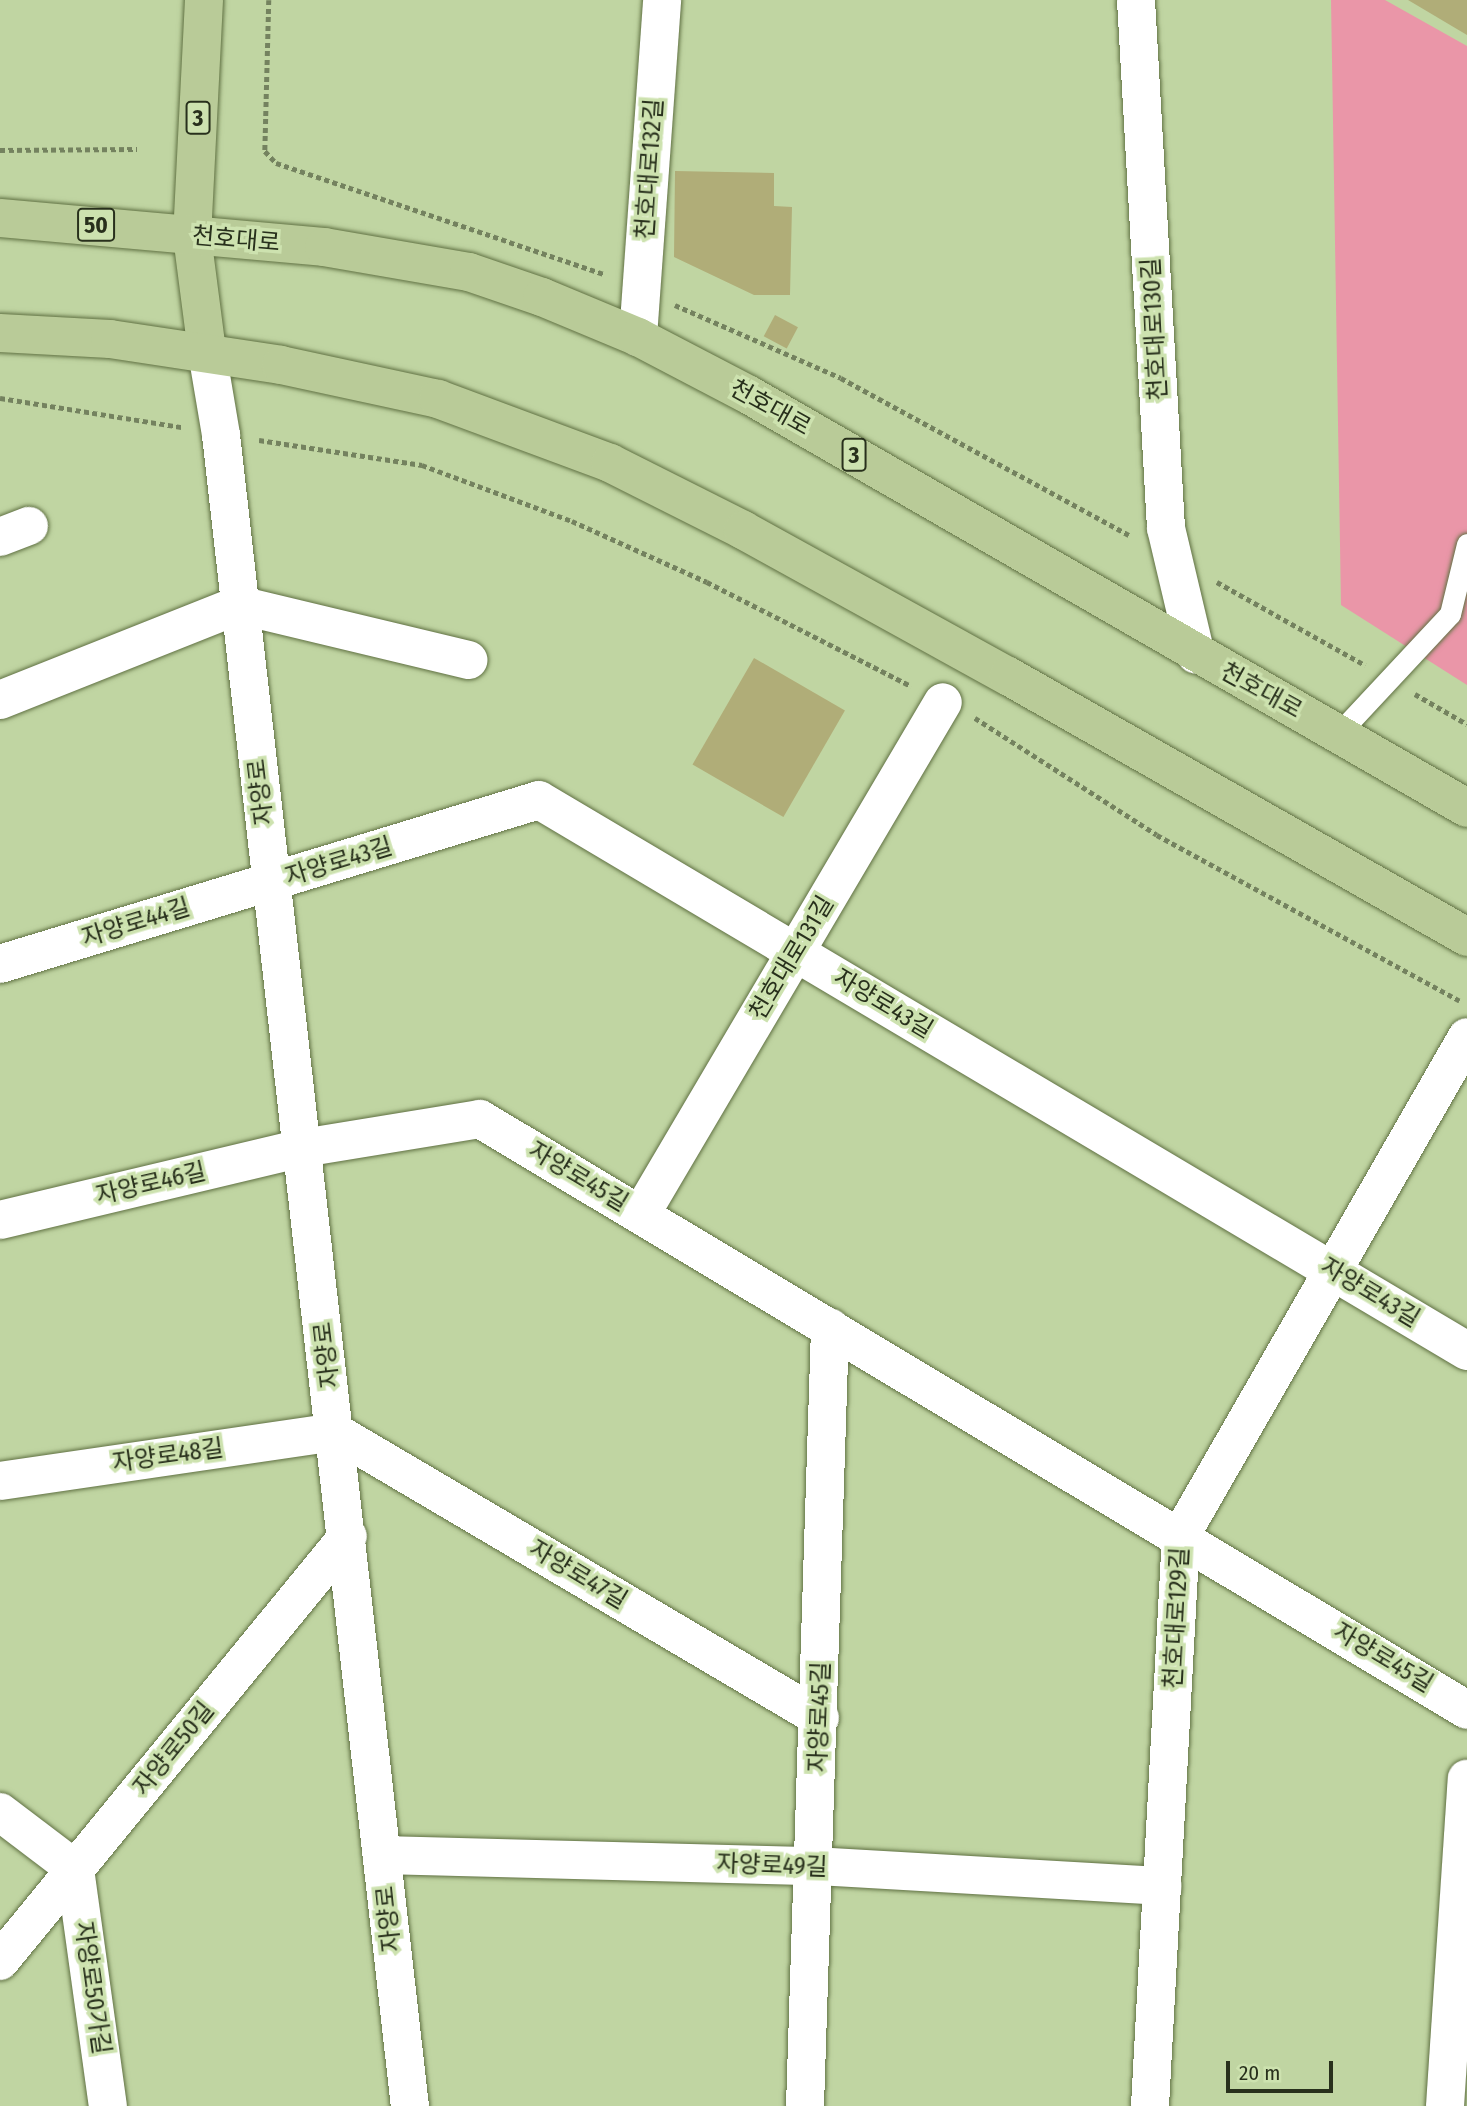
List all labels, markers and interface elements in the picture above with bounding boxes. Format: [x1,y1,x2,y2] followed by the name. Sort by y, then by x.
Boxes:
[631,98,669,240] street label: 천호대로132길
[184,99,212,138] road number: 3
[77,206,115,244] road number: 50
[191,222,281,258] street label: 천호대로
[1137,257,1173,401] street label: 천호대로130길
[724,374,816,442] street label: 천호대로
[840,436,868,475] road number: 3
[1215,657,1307,725] street label: 천호대로
[243,757,279,827] street label: 자양로
[282,832,396,892] street label: 자양로43길
[744,891,840,1025] street label: 천호대로131길
[78,893,194,953] street label: 자양로44길
[828,963,938,1045] street label: 자양로43길
[523,1136,633,1218] street label: 자양로45길
[93,1157,209,1211] street label: 자양로46길
[1315,1252,1425,1334] street label: 자양로43길
[309,1320,345,1390] street label: 자양로
[111,1434,225,1478] street label: 자양로48길
[524,1535,632,1615] street label: 자양로47길
[1159,1546,1195,1690] street label: 천호대로129길
[1328,1617,1438,1699] street label: 자양로45길
[804,1661,836,1773] street label: 자양로45길
[128,1696,220,1802] street label: 자양로50길
[716,1850,828,1882] street label: 자양로49길
[371,1885,407,1953] street label: 자양로
[68,1920,116,2056] street label: 자양로50가길
[1229,2046,1336,2090] scale bar
[1239,2060,1280,2086] text: 20 m

